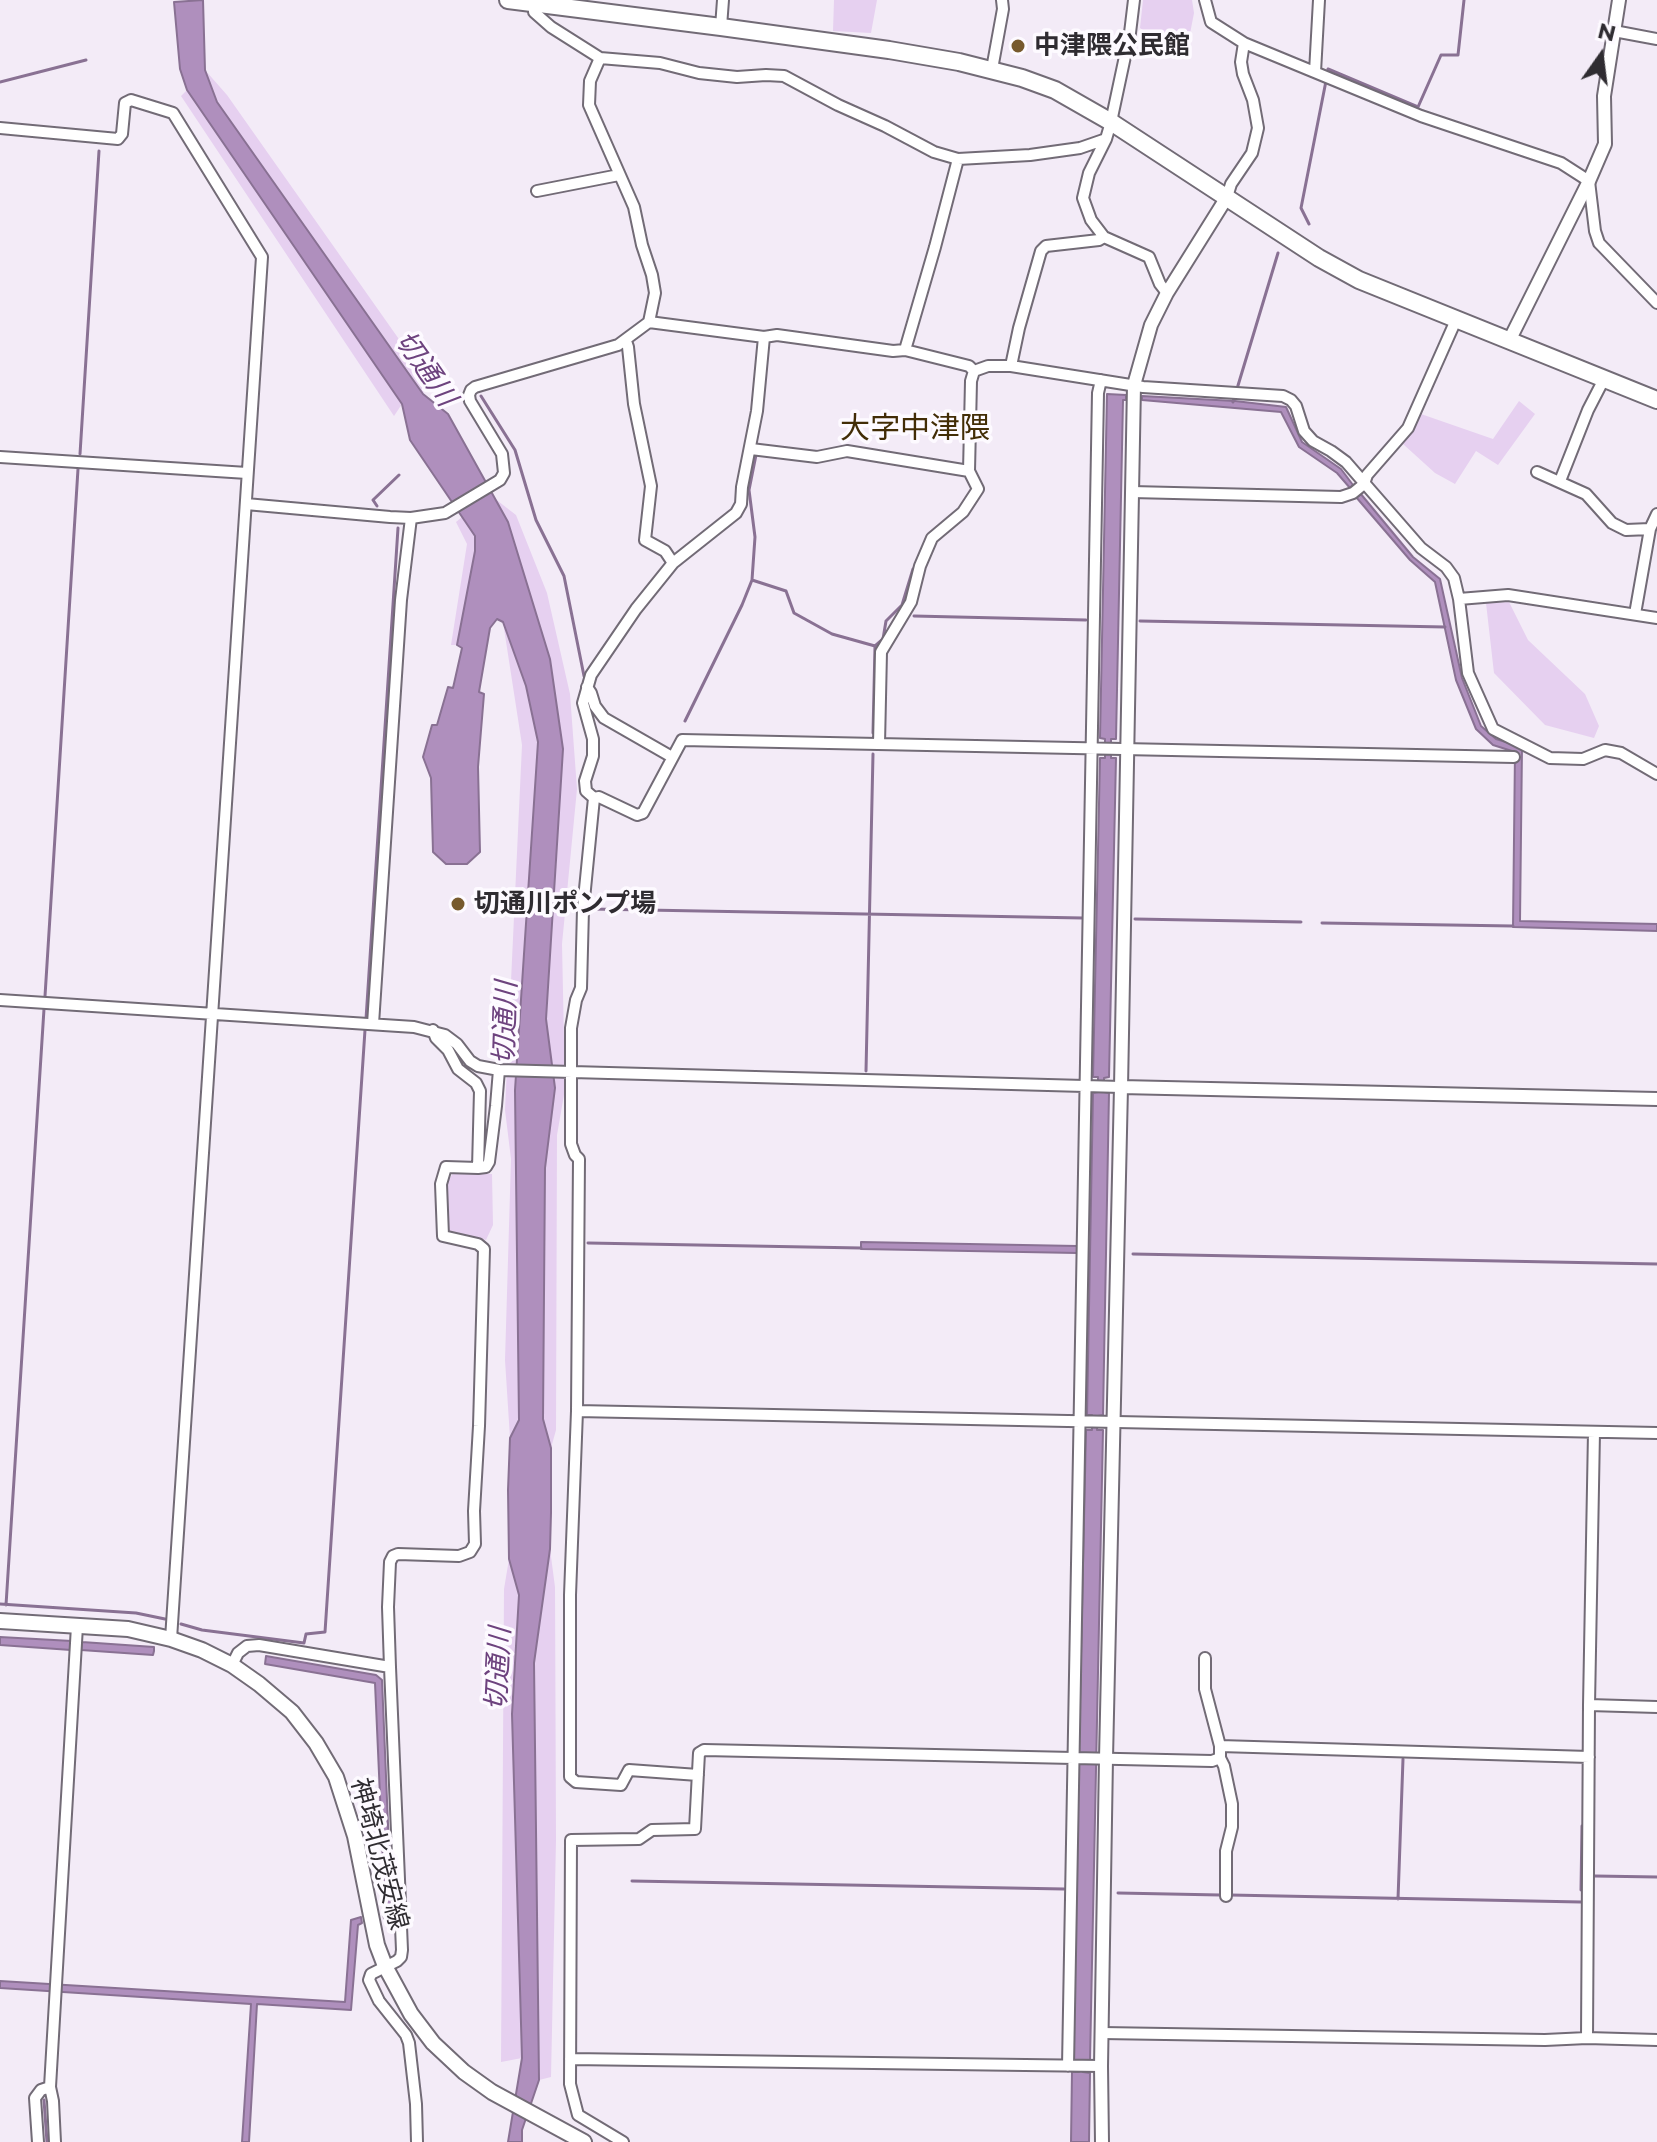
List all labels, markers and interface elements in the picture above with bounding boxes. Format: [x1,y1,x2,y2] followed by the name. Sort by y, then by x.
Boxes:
[1561,16,1641,96] north arrow
[1595,17,1619,47] text: N
[1034,30,1190,62] place label: 中津隈公民館
[1009,37,1027,55] marker: 中津隈公民館
[387,325,463,413] water label: 切通川
[840,411,990,447] district label: 大字中津隈
[474,888,656,920] place label: 切通川ポンプ場
[449,895,467,913] marker: 切通川ポンプ場
[488,980,524,1066] water label: 切通川
[480,1626,518,1712] water label: 切通川
[344,1775,414,1933] street label: 神埼北茂安線

